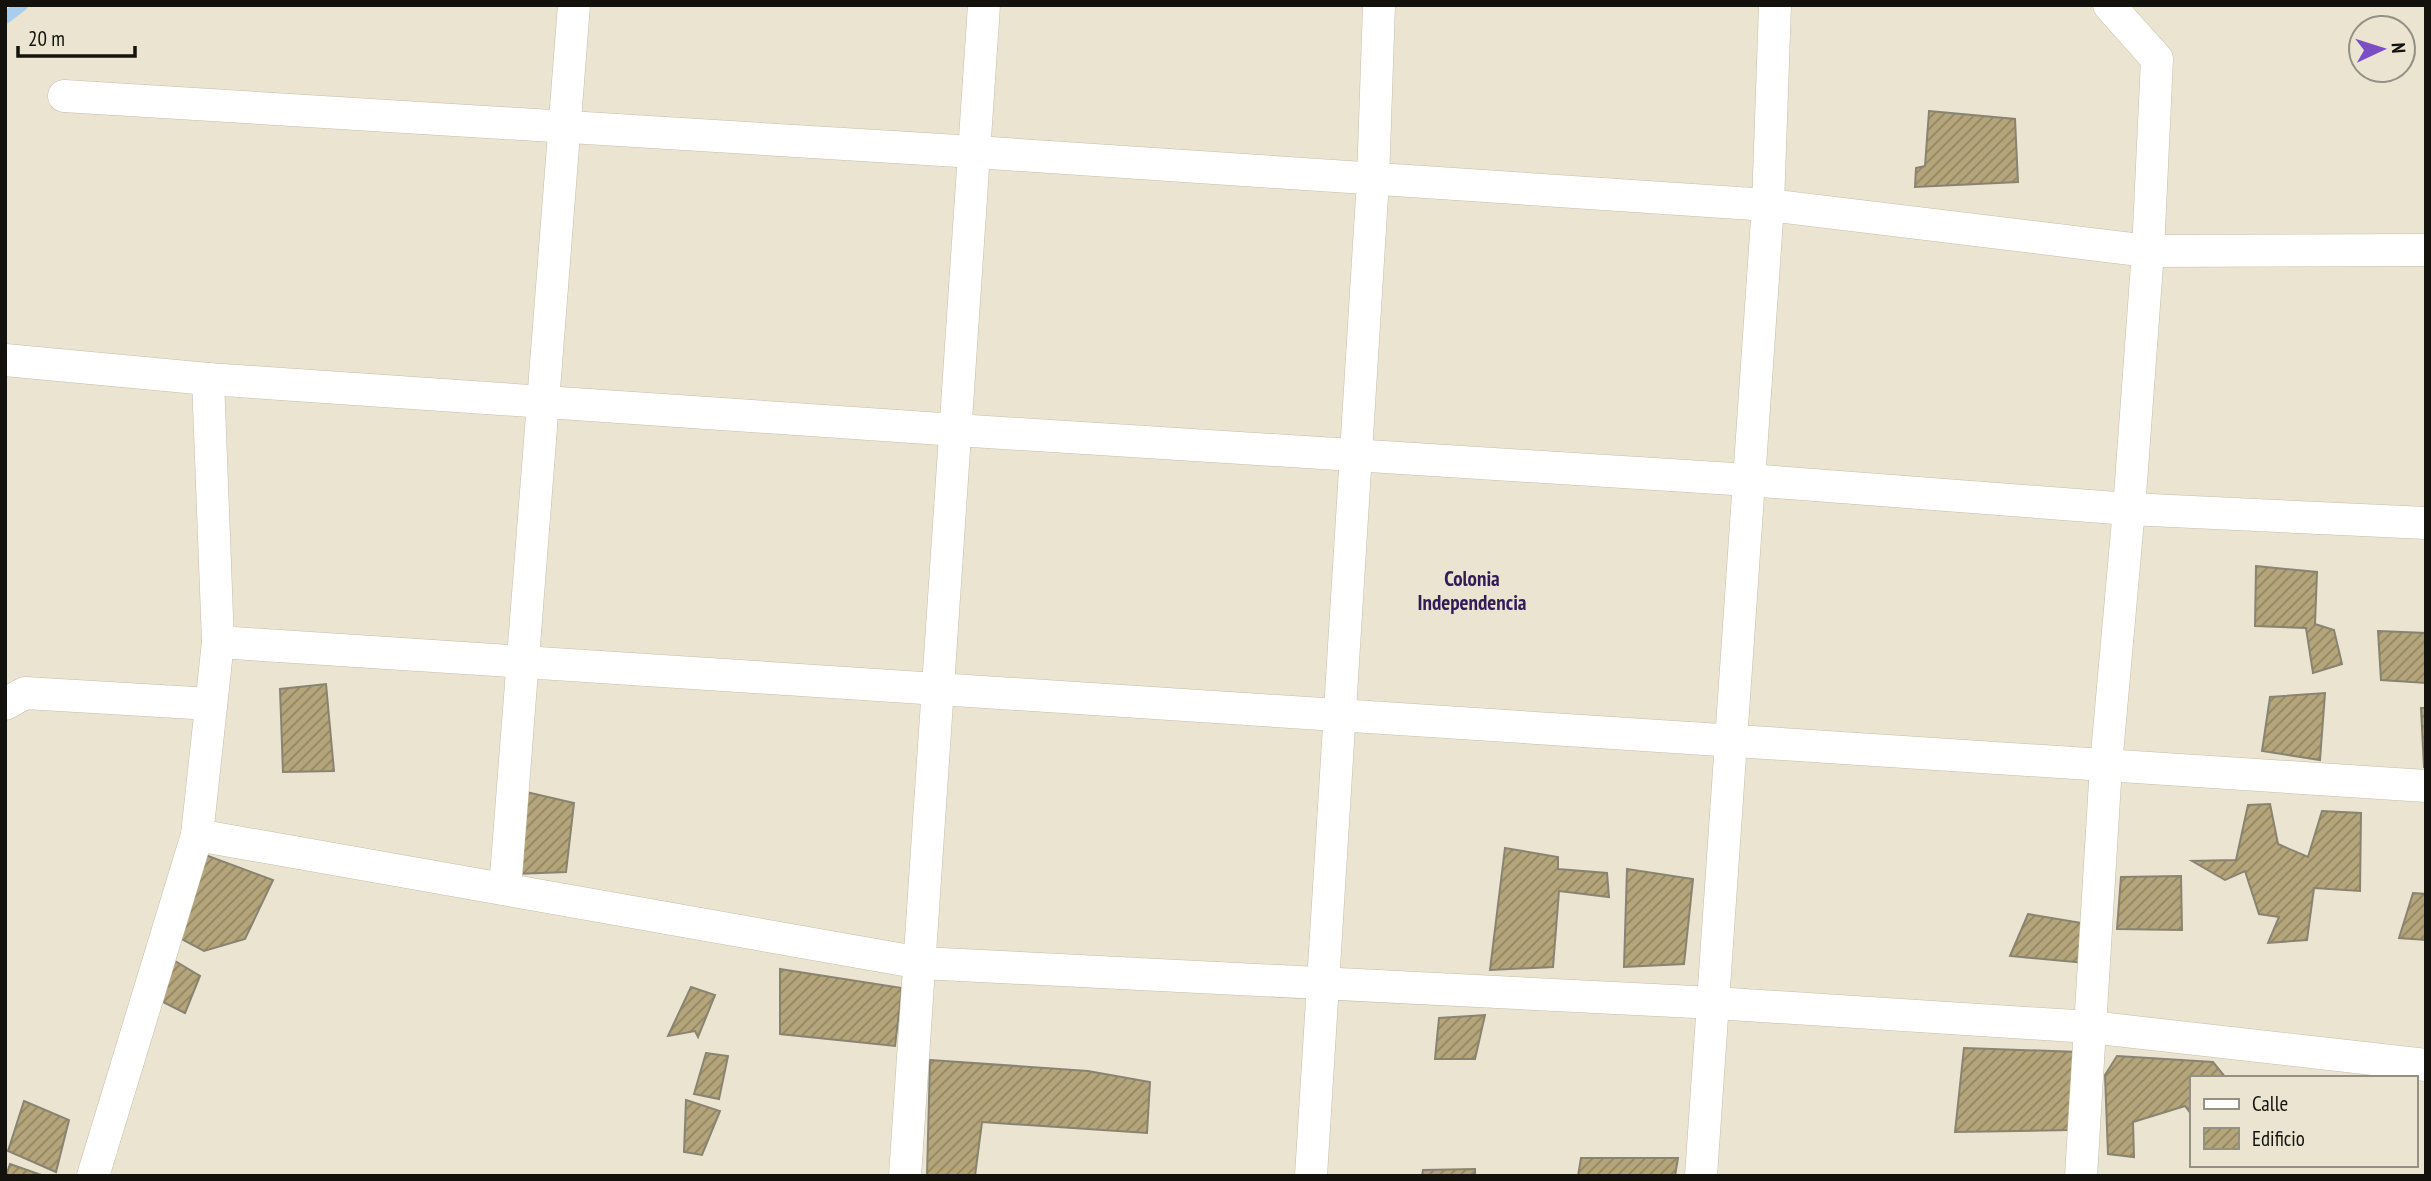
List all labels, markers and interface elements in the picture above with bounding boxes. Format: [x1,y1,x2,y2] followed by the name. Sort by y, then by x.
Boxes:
[18,14,135,58] scale bar
[2347,14,2417,84] north arrow
[28,25,65,52] text: 20 m
[2387,42,2411,54] text: N
[1417,565,1527,616] district label: Colonia Independencia
[2190,1076,2417,1167] legend
[2252,1090,2288,1117] text: Calle
[2252,1125,2305,1152] text: Edificio

